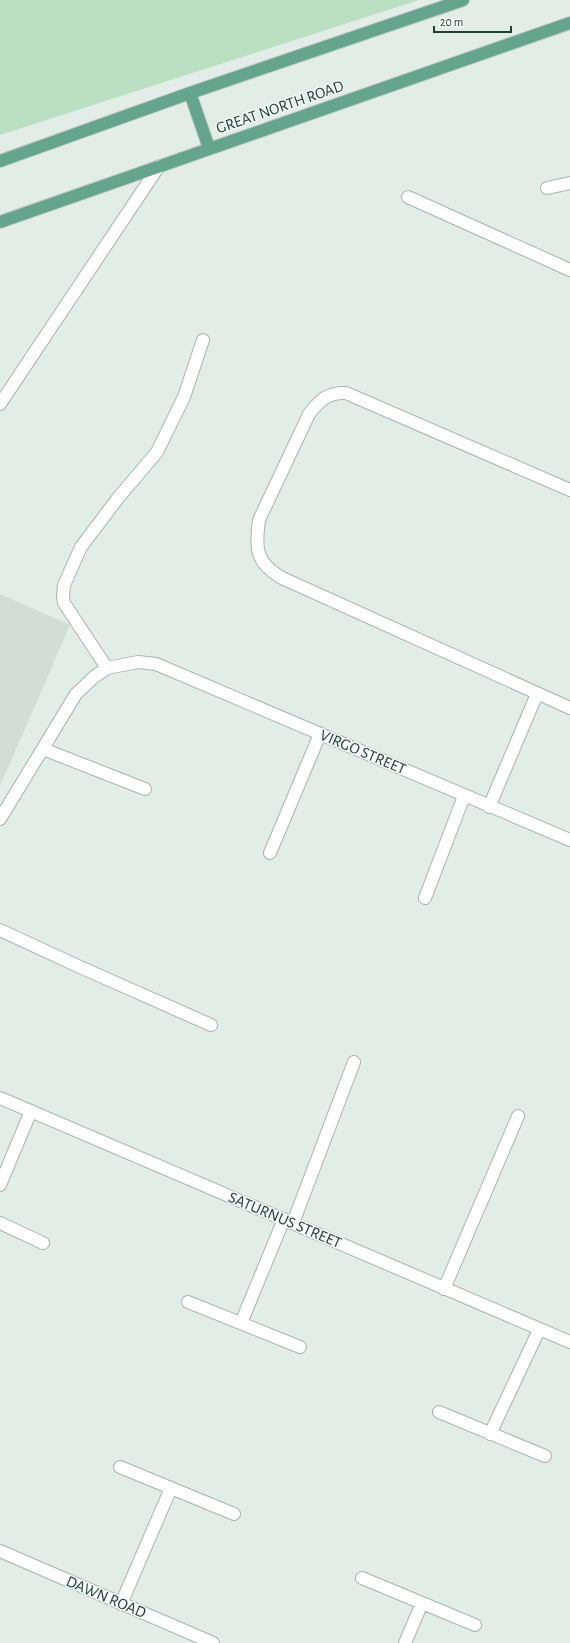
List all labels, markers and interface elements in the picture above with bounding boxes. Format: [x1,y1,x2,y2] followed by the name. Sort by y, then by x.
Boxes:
[434,8,511,34] scale bar
[440,16,463,28] text: 20 m
[214,78,346,136] street label: GREAT NORTH ROAD
[318,727,408,777] street label: VIRGO STREET
[226,1189,344,1251] street label: SATURNUS STREET
[64,1573,148,1621] street label: DAWN ROAD

